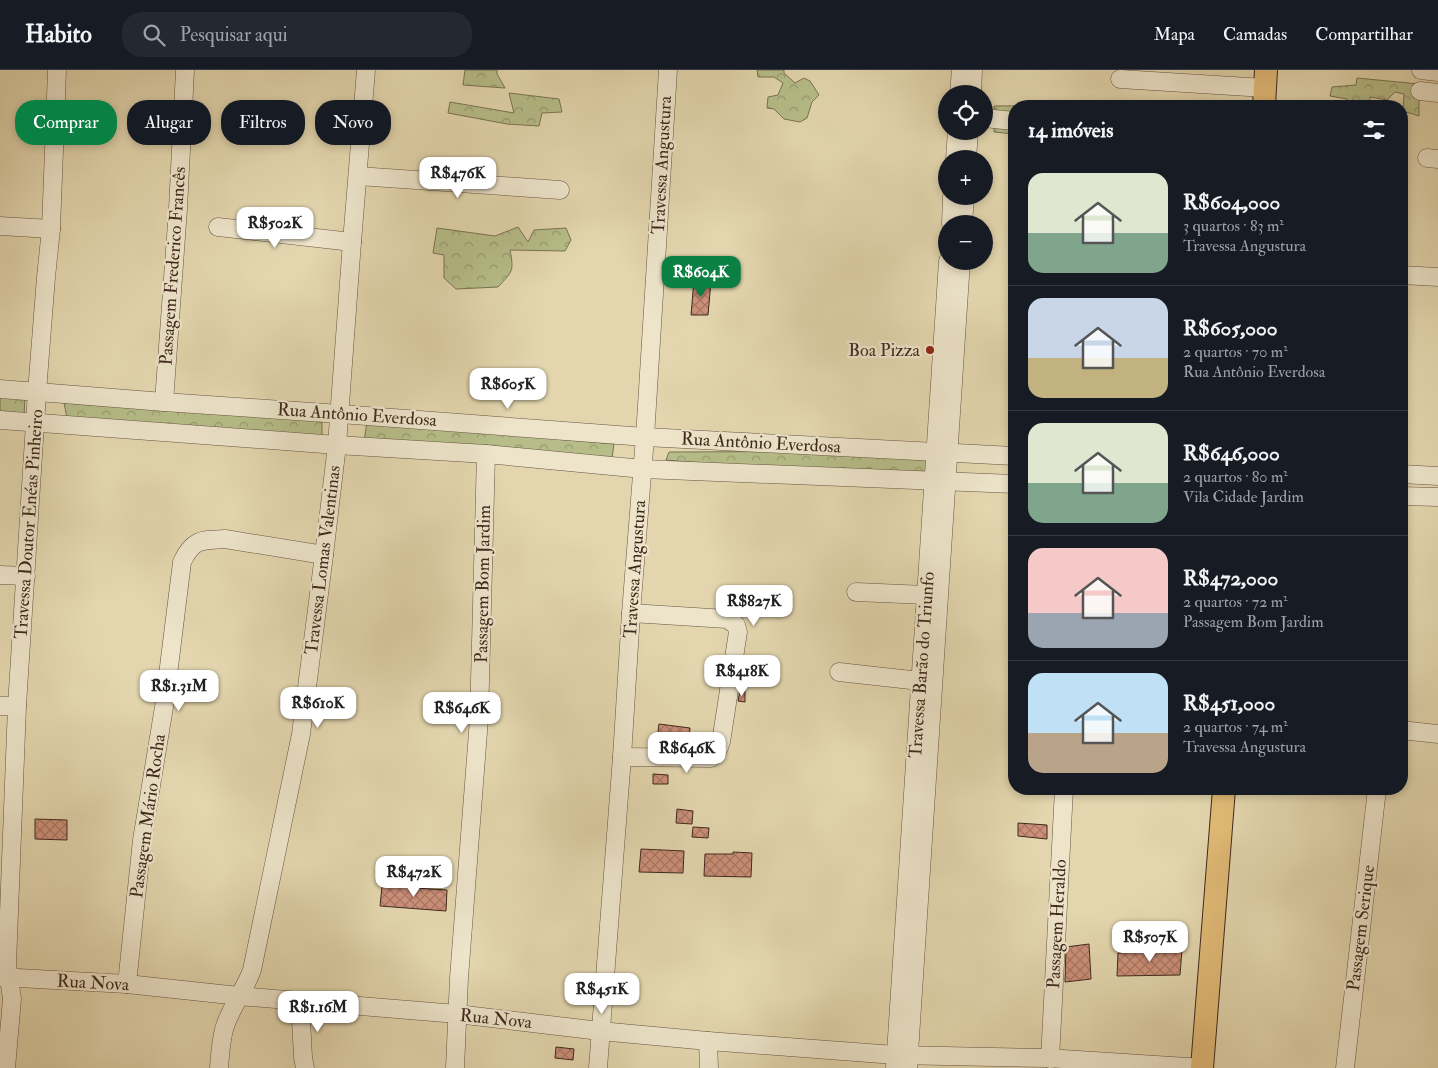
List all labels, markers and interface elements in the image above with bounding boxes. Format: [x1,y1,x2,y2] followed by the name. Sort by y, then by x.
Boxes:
[122,12,472,57] search box
[25,19,92,50] text: Habito
[140,21,168,49] icon: search
[180,23,288,47] text: Pesquisar aqui
[1154,23,1195,46] text: Mapa
[1223,23,1287,46] text: Camadas
[1315,23,1413,46] text: Compartilhar
[938,85,993,270] map controls
[938,85,993,140] button: locate
[647,95,677,235] street label: Travessa Angustura
[15,100,117,145] chip: Comprar
[127,100,211,145] chip: Alugar
[221,100,305,145] chip: Filtros
[315,100,391,145] chip: Novo
[1360,116,1388,144] icon: filters
[1028,117,1113,144] text: 14 imóveis
[938,150,993,205] button: +
[417,156,499,199] pin: R$476K
[430,163,486,183] text: R$476K
[155,166,191,366] street label: Passagem Frederico Francês
[1183,189,1280,216] text: R$604,000
[1068,193,1128,253] icon: home
[234,206,316,249] pin: R$502K
[248,213,302,233] text: R$502K
[938,215,993,270] button: −
[1183,216,1284,236] text: 3 quartos · 83 m²
[1183,236,1306,256] text: Travessa Angustura
[660,256,742,298] pin: R$604K
[673,262,729,282] text: R$604K
[1183,315,1277,342] text: R$605,000
[1068,318,1128,378] icon: home
[848,339,921,362] place label: Boa Pizza
[1183,342,1288,362] text: 2 quartos · 70 m²
[924,344,936,356] marker: Boa Pizza
[1183,362,1325,382] text: Rua Antônio Everdosa
[467,368,549,410] pin: R$605K
[481,374,536,394] text: R$605K
[276,398,438,432] street label: Rua Antônio Everdosa
[10,408,49,640] street label: Travessa Doutor Enéas Pinheiro
[680,427,842,459] street label: Rua Antônio Everdosa
[1183,440,1280,467] text: R$646,000
[1068,443,1128,503] icon: home
[300,464,346,656] street label: Travessa Lomas Valentinas
[1183,467,1288,487] text: 2 quartos · 80 m²
[1183,487,1304,507] text: Vila Cidade Jardim
[619,499,651,639] street label: Travessa Angustura
[470,505,496,663] street label: Passagem Bom Jardim
[1183,565,1278,592] text: R$472,000
[1068,568,1128,628] icon: home
[904,571,940,759] street label: Travessa Barão do Triunfo
[713,584,795,627] pin: R$827K
[727,591,781,611] text: R$827K
[1183,592,1288,612] text: 2 quartos · 72 m²
[1183,612,1324,632] text: Passagem Bom Jardim
[701,654,783,697] pin: R$418K
[715,661,769,681] text: R$418K
[133,670,225,712] pin: R$1.31M
[151,676,207,696] text: R$1.31M
[277,686,359,729] pin: R$610K
[1183,690,1275,717] text: R$451,000
[421,692,503,734] pin: R$646K
[291,693,345,713] text: R$610K
[1068,693,1128,753] icon: home
[434,698,490,718] text: R$646K
[1183,717,1288,737] text: 2 quartos · 74 m²
[125,732,171,899] street label: Passagem Mário Rocha
[646,732,728,774] pin: R$646K
[1183,737,1306,757] text: Travessa Angustura
[659,738,715,758] text: R$646K
[373,856,455,898] pin: R$472K
[1042,858,1072,989] street label: Passagem Heraldo
[386,862,442,882] text: R$472K
[1342,863,1380,992] street label: Passagem Serique
[1109,920,1191,963] pin: R$507K
[1123,927,1177,947] text: R$507K
[56,970,130,996] street label: Rua Nova
[561,972,643,1015] pin: R$451K
[575,979,629,999] text: R$451K
[272,990,364,1033] pin: R$1.16M
[289,997,347,1017] text: R$1.16M
[459,1004,534,1034] street label: Rua Nova

